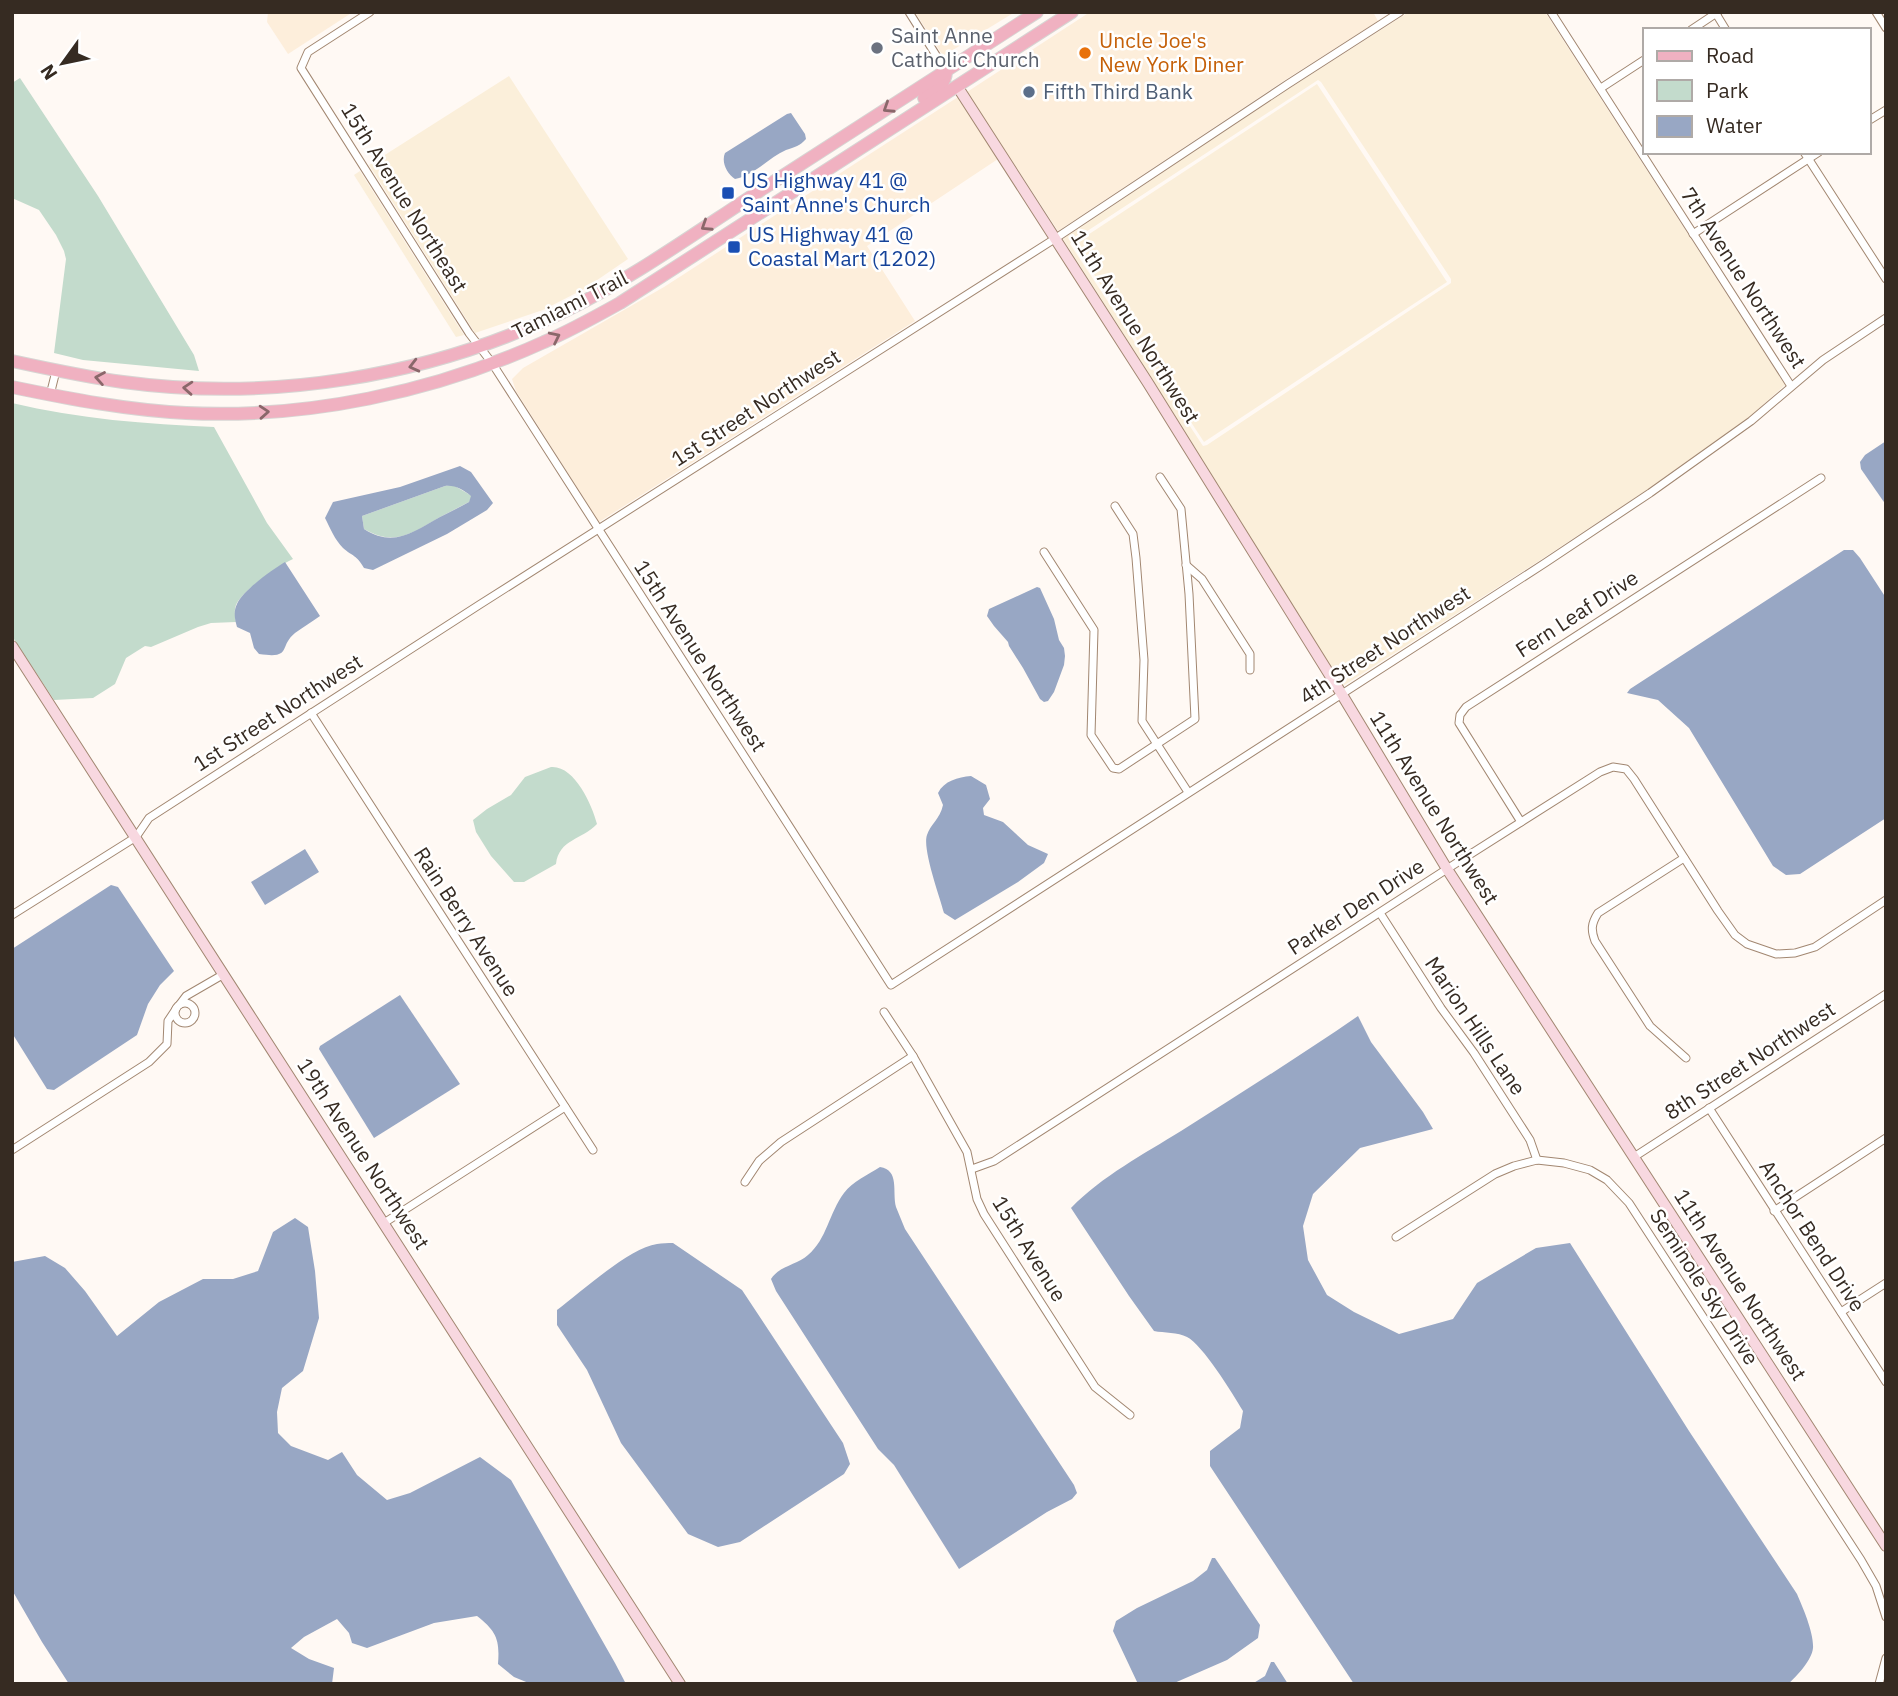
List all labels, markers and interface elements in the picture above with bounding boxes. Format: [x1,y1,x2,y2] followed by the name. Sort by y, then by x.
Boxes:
[891,21,1040,73] place label: Saint Anne Catholic Church
[1099,26,1244,78] place label: Uncle Joe's New York Diner
[28,28,98,98] north arrow
[1643,28,1870,154] legend
[869,40,885,56] marker: Saint Anne Catholic Church
[1706,41,1754,69] text: Road
[1077,45,1093,61] marker: Uncle Joe's New York Diner
[35,60,63,85] text: N
[1706,76,1749,104] text: Park
[1043,77,1193,105] place label: Fifth Third Bank
[1021,84,1037,100] marker: Fifth Third Bank
[335,97,475,298] street label: 15th Avenue Northeast
[883,100,896,113] one-way arrow
[1706,111,1763,139] text: Water
[742,166,931,218] place label: US Highway 41 @ Saint Anne's Church
[1675,182,1813,373] street label: 7th Avenue Northwest
[720,185,736,201] marker: US Highway 41 @ Saint Anne's Church
[701,217,714,230] one-way arrow
[748,220,936,272] place label: US Highway 41 @ Coastal Mart (1202)
[1065,224,1207,428] street label: 11th Avenue Northwest
[726,239,742,255] marker: US Highway 41 @ Coastal Mart (1202)
[507,263,632,345] street label: Tamiami Trail
[548,331,560,345] one-way arrow
[666,342,845,472] street label: 1st Street Northwest
[408,357,420,372] one-way arrow
[94,371,106,386] one-way arrow
[183,380,194,395] one-way arrow
[259,404,270,419] one-way arrow
[628,554,773,757] street label: 15th Avenue Northwest
[1510,563,1643,663] street label: Fern Leaf Drive
[1294,578,1475,710] street label: 4th Street Northwest
[188,647,367,777] street label: 1st Street Northwest
[1364,705,1506,909] street label: 11th Avenue Northwest
[408,841,526,1002] street label: Rain Berry Avenue
[1282,852,1429,961] street label: Parker Den Drive
[1419,951,1533,1100] street label: Marion Hills Lane
[1659,994,1840,1126] street label: 8th Street Northwest
[291,1052,436,1255] street label: 19th Avenue Northwest
[1753,1154,1872,1317] street label: Anchor Bend Drive
[1668,1183,1813,1386] street label: 11th Avenue Northwest
[986,1190,1073,1307] street label: 15th Avenue
[1644,1203,1766,1370] street label: Seminole Sky Drive

